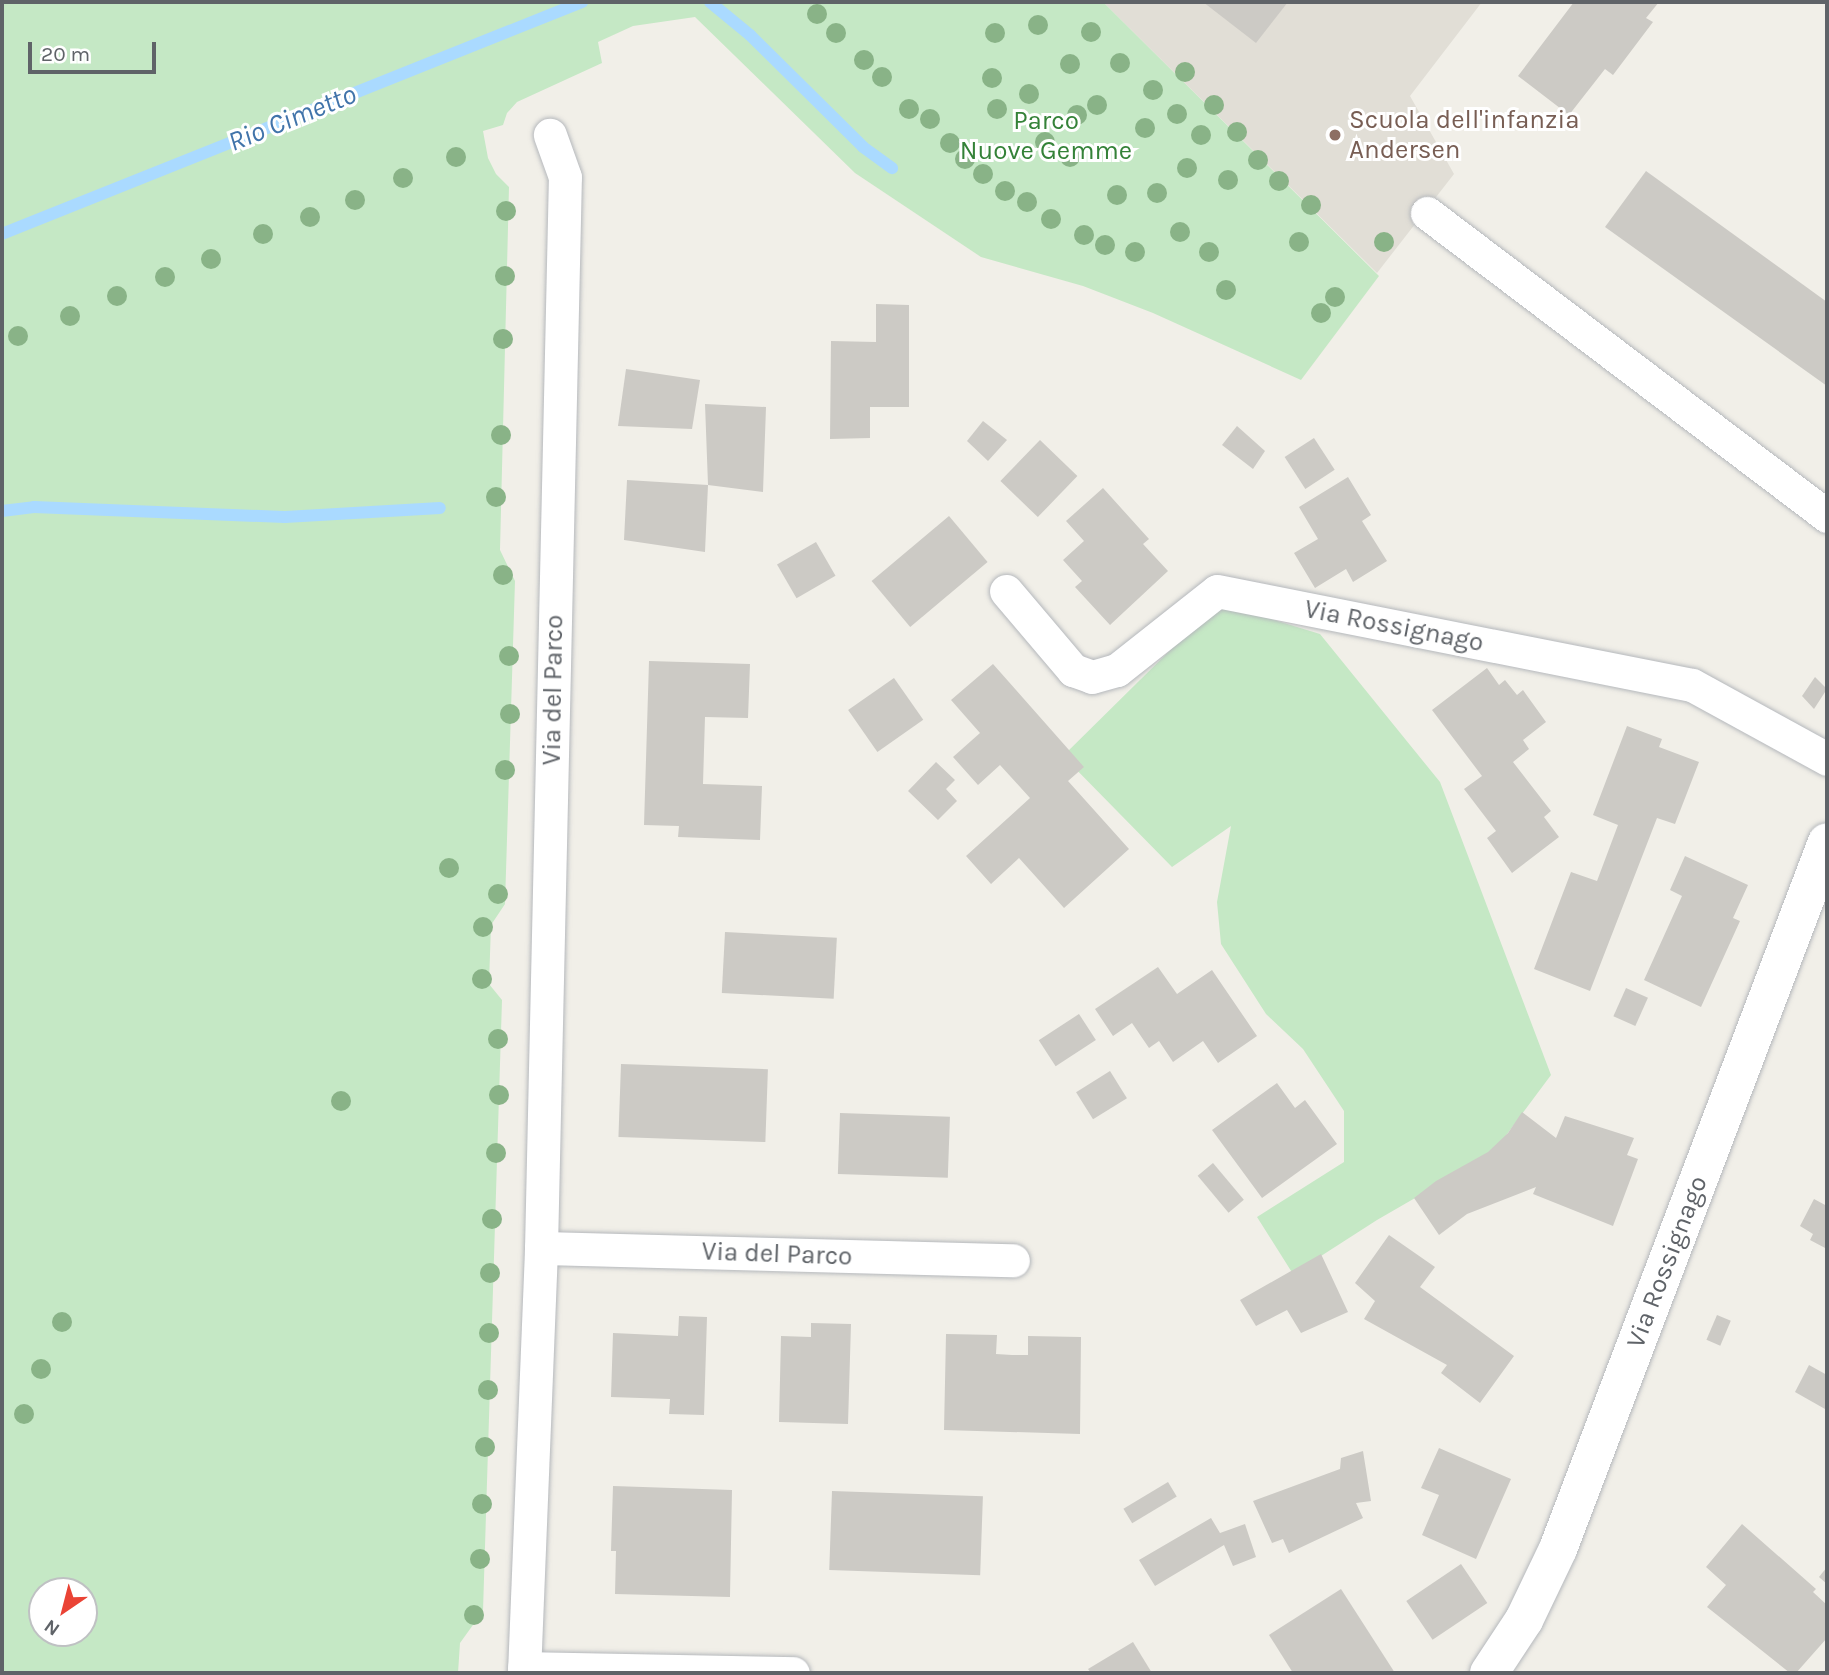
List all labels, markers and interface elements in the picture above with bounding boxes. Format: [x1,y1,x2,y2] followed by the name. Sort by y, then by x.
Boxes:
[32,28,159,72] scale bar
[41,42,90,66] text: 20 m
[223,77,361,159] water label: Rio Cimetto
[1349,104,1579,166] place label: Scuola dell'infanzia Andersen
[960,105,1132,166] park label: Parco Nuove Gemme
[1327,127,1343,143] marker: Scuola dell'infanzia Andersen
[1302,593,1486,659] street label: Via Rossignago
[536,614,570,766] street label: Via del Parco
[1620,1172,1714,1352] street label: Via Rossignago
[701,1236,853,1272] street label: Via del Parco
[28,1577,98,1647] north arrow
[40,1615,64,1640] text: N

